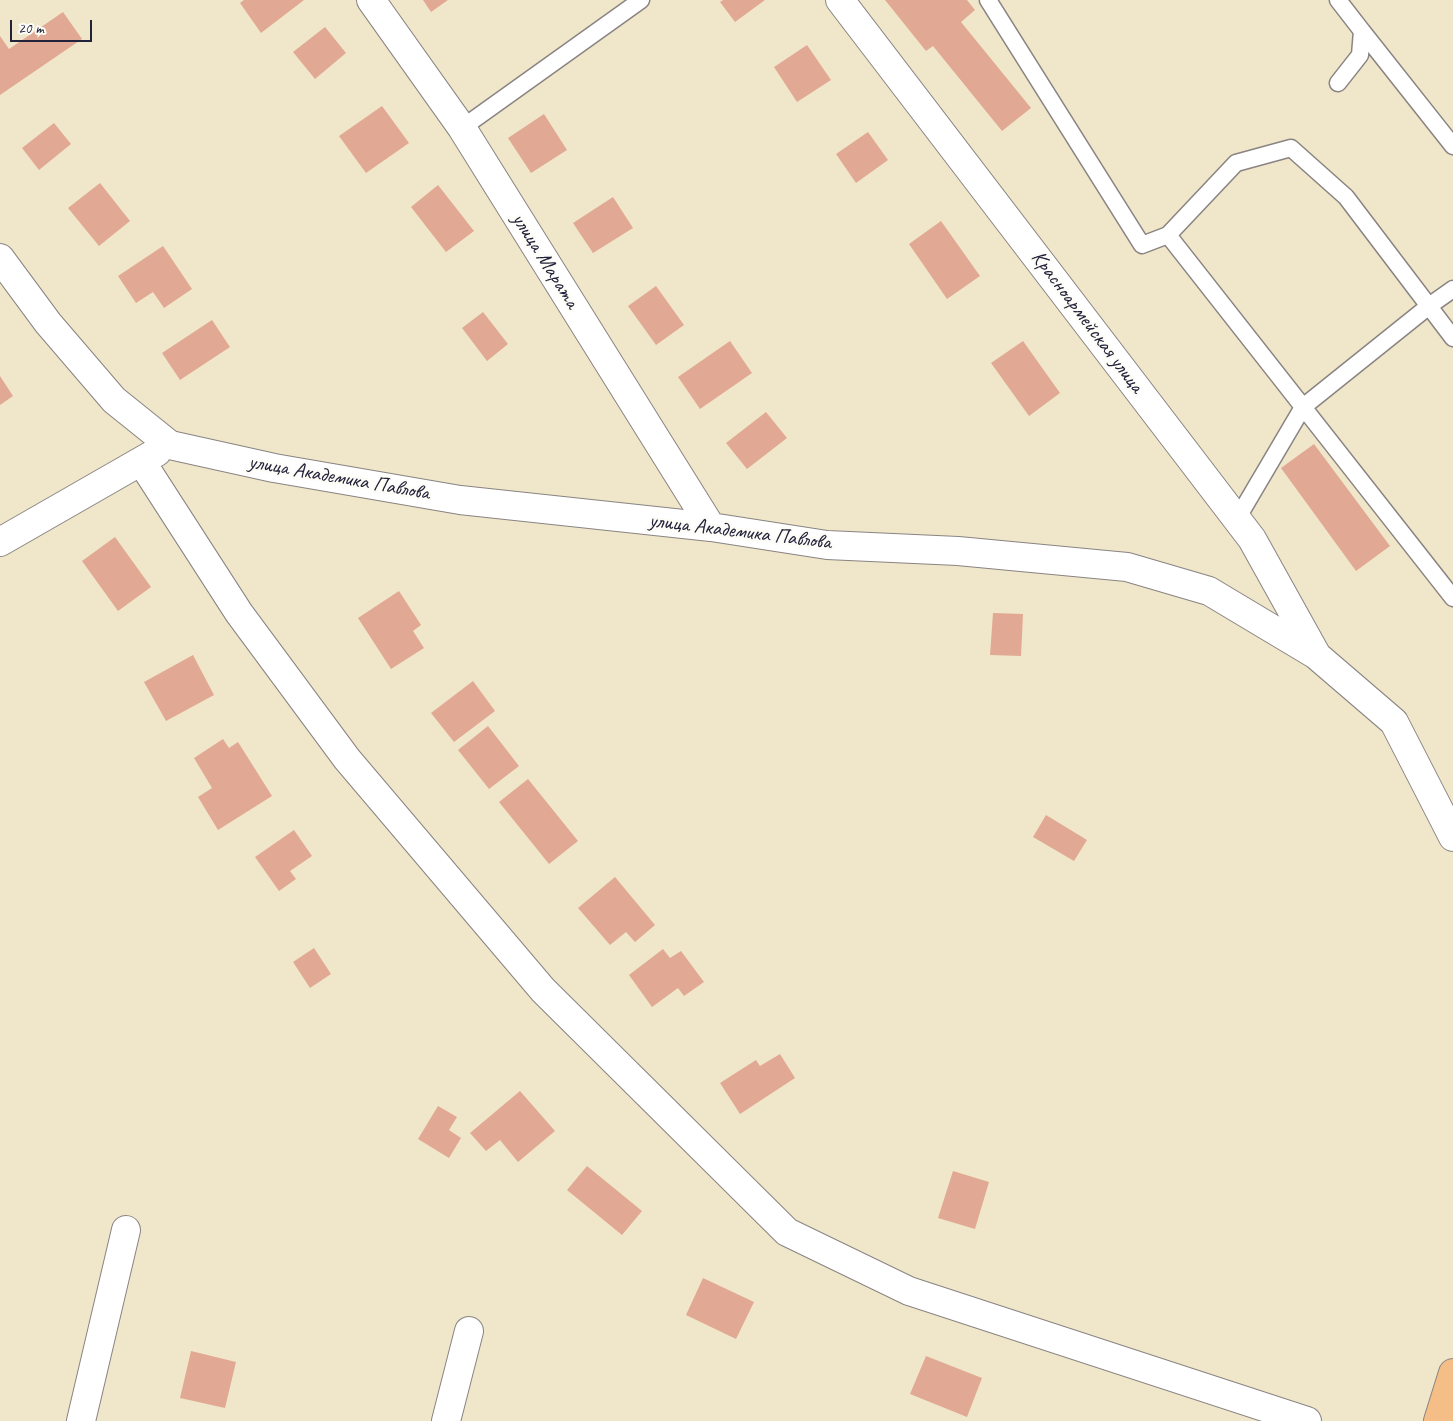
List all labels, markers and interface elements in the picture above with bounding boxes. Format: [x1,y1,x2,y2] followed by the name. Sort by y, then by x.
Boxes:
[12,10,95,42] scale bar
[18,19,44,38] text: 20 m
[506,209,584,313] street label: улица Марата
[1025,246,1149,398] street label: Красноармейская улица
[247,450,431,506] street label: улица Академика Павлова
[648,508,832,556] street label: улица Академика Павлова

